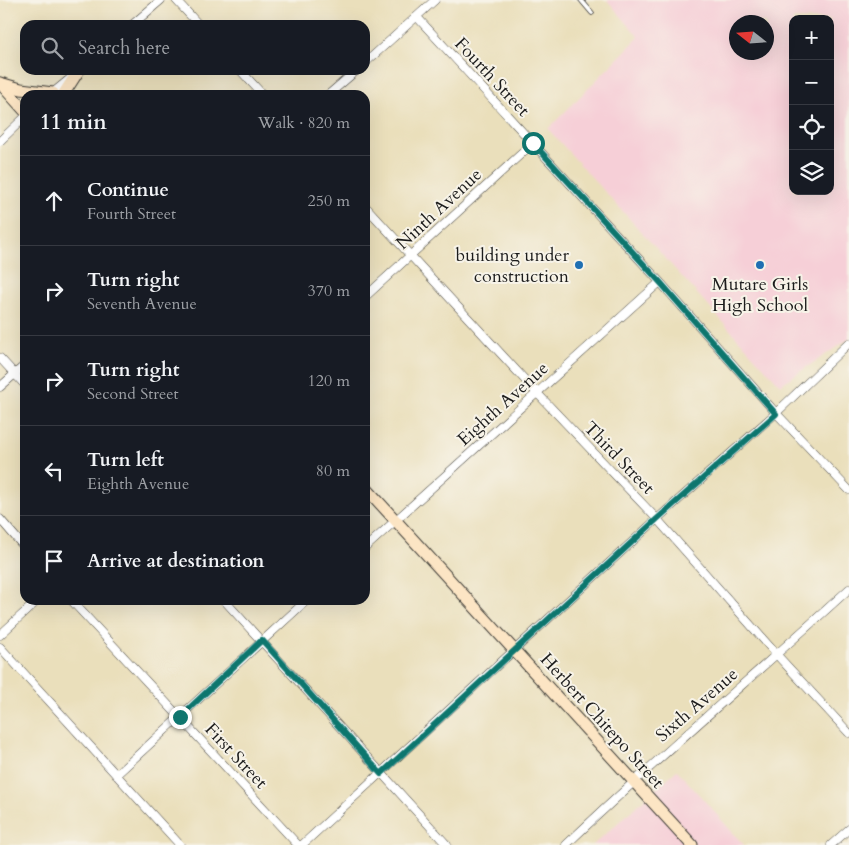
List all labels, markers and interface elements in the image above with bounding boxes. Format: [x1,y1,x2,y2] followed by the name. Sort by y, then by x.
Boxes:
[729,15,774,60] north arrow
[789,15,834,195] map controls
[789,15,834,60] button: +
[20,20,370,75] search box
[449,32,535,122] street label: Fourth Street
[38,34,66,62] icon: search
[78,35,170,61] text: Search here
[789,60,834,105] button: −
[789,105,834,150] button: locate
[40,108,107,137] text: 11 min
[258,112,350,134] text: Walk · 820 m
[522,132,545,155] route start
[789,150,834,195] button: layers
[390,163,488,255] street label: Ninth Avenue
[87,177,169,203] text: Continue
[40,187,68,215] icon: ahead
[308,190,350,212] text: 250 m
[87,203,176,225] text: Fourth Street
[456,243,570,289] place label: building under construction
[573,259,585,271] marker: building under construction
[754,259,766,271] marker: Mutare Girls High School
[87,267,179,293] text: Turn right
[712,272,808,318] place label: Mutare Girls High School
[40,277,68,305] icon: right
[308,280,350,302] text: 370 m
[87,293,197,315] text: Seventh Avenue
[452,356,554,452] street label: Eighth Avenue
[87,357,179,383] text: Turn right
[40,367,68,395] icon: right
[308,370,350,392] text: 120 m
[87,383,179,405] text: Second Street
[578,416,660,500] street label: Third Street
[87,447,164,473] text: Turn left
[40,457,68,485] icon: left
[316,460,350,482] text: 80 m
[87,473,189,495] text: Eighth Avenue
[40,547,68,575] icon: arrive
[87,548,264,574] text: Arrive at destination
[534,648,670,795] street label: Herbert Chitepo Street
[650,662,744,748] street label: Sixth Avenue
[169,706,192,729] route end
[199,718,273,795] street label: First Street

